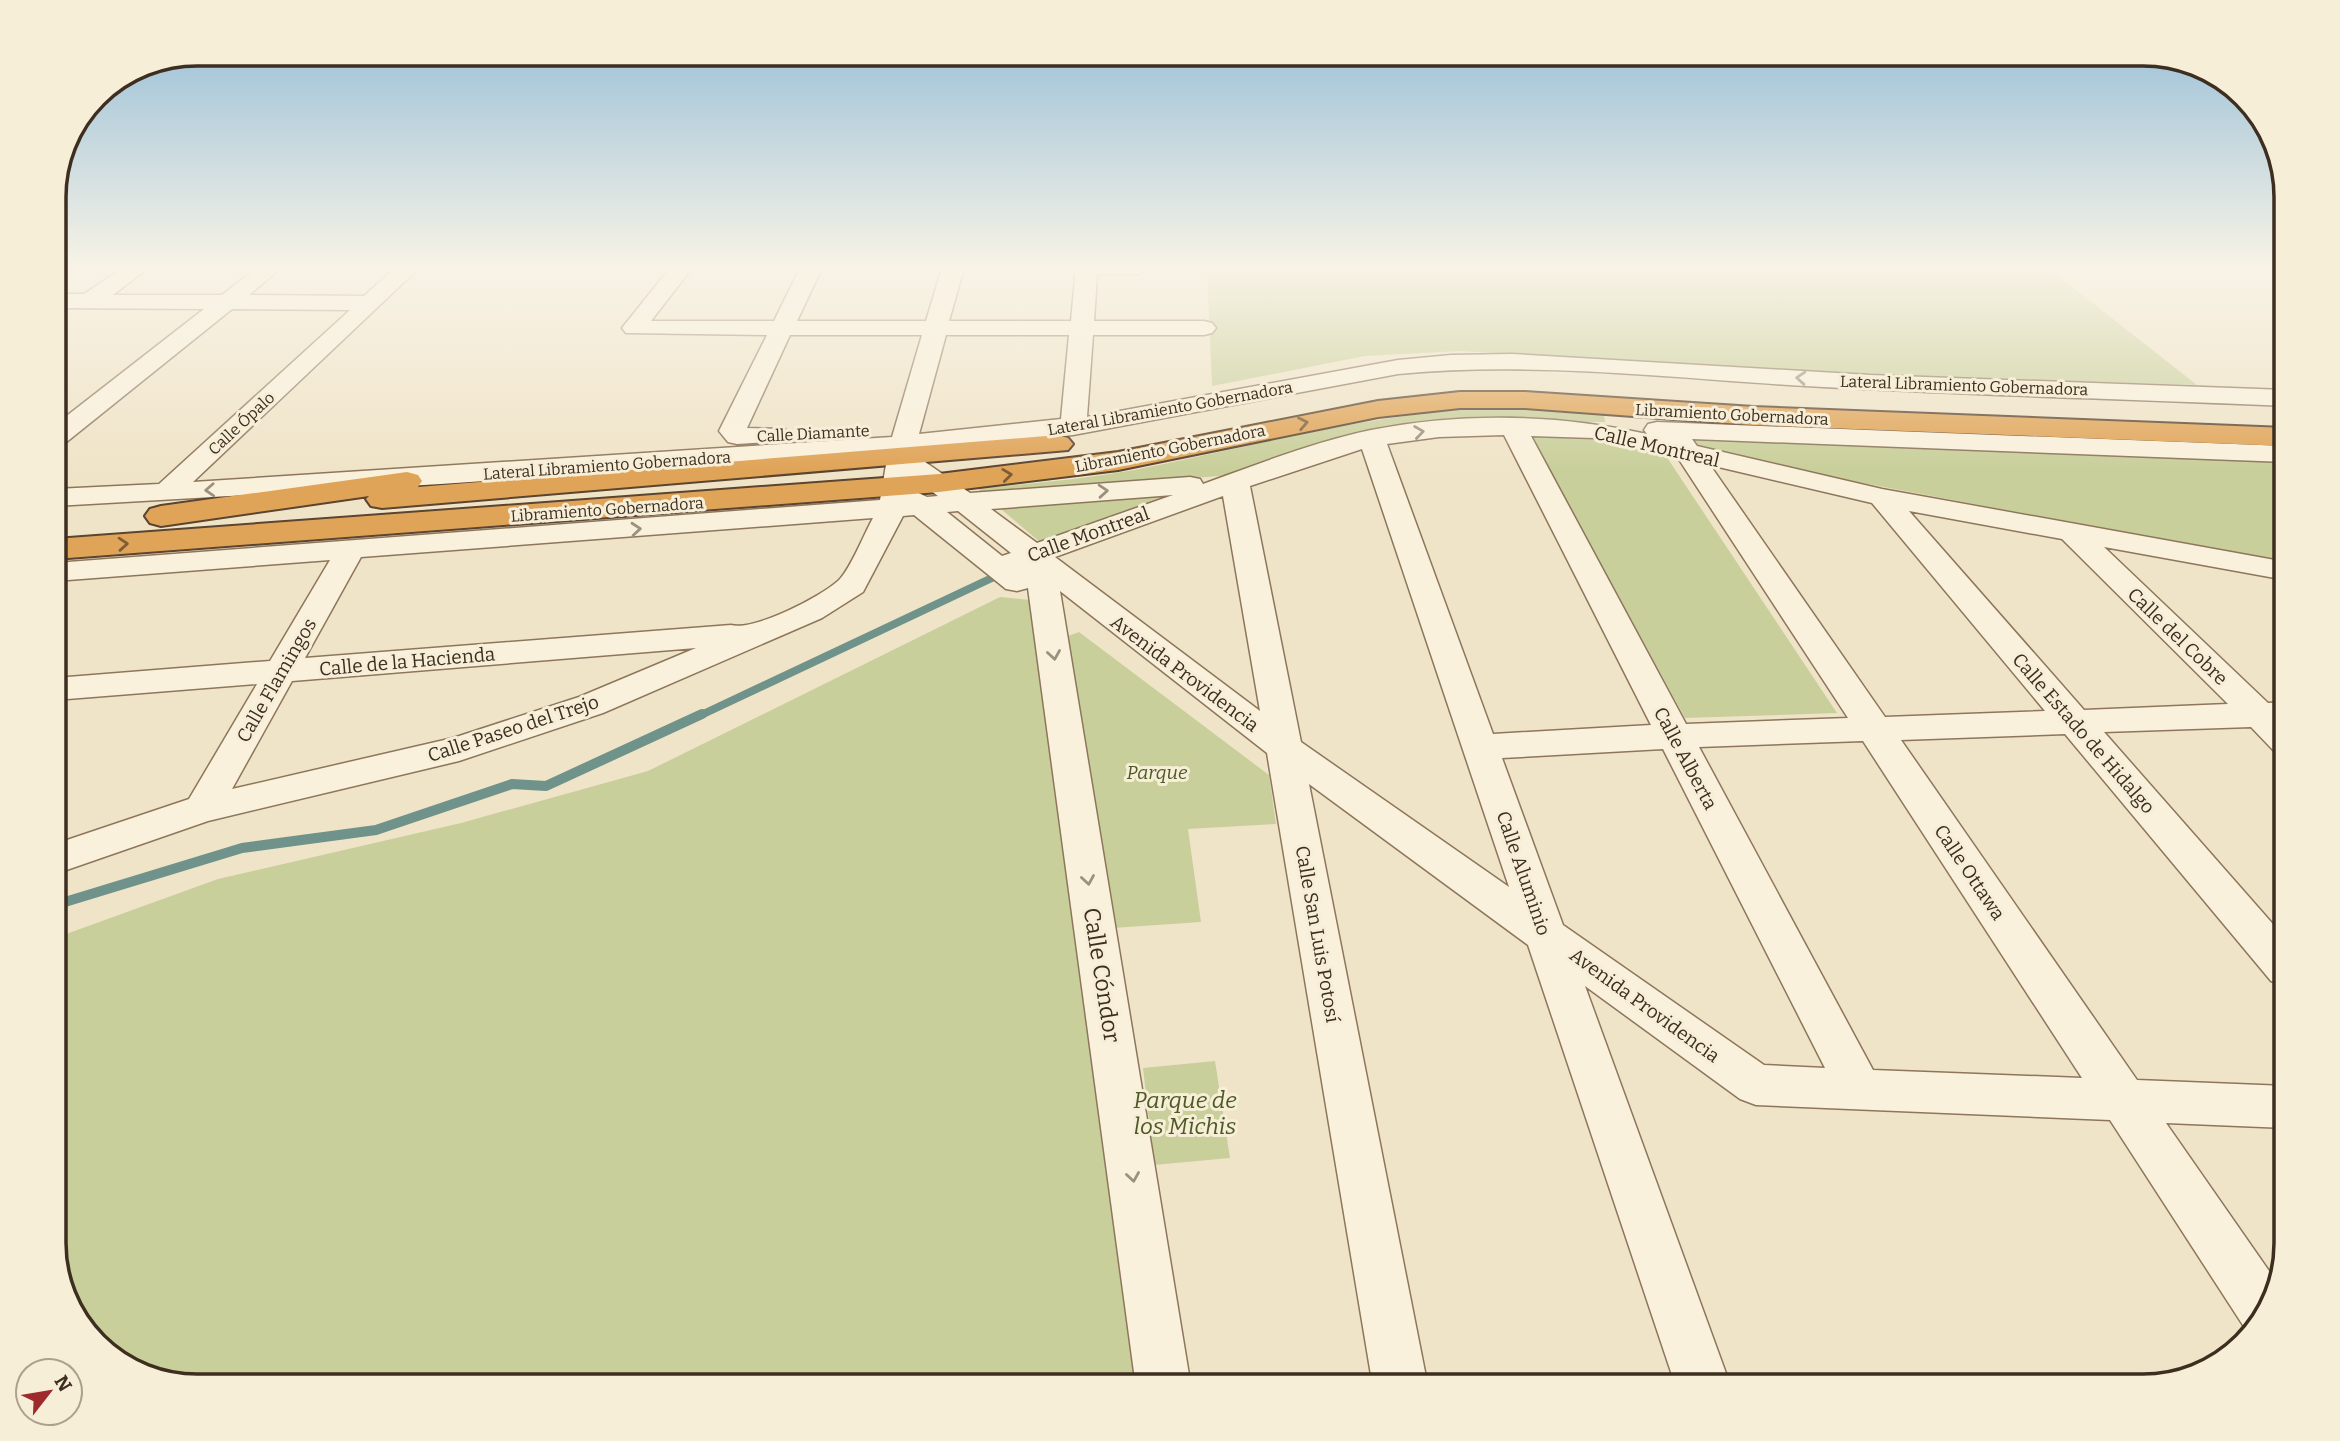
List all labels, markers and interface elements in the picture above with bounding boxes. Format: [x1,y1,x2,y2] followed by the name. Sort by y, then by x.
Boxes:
[1795,371,1806,386] one-way arrow
[1840,372,2089,399] street label: Lateral Libramiento Gobernadora
[1046,378,1294,439] street label: Lateral Libramiento Gobernadora
[204,387,278,459] street label: Calle Ópalo
[1635,400,1829,429] street label: Libramiento Gobernadora
[1297,416,1309,431] one-way arrow
[756,421,870,446] street label: Calle Diamante
[1073,421,1267,476] street label: Libramiento Gobernadora
[1592,421,1722,472] street label: Calle Montreal
[1413,424,1425,439] one-way arrow
[482,447,732,484] street label: Lateral Libramiento Gobernadora
[1001,468,1013,483] one-way arrow
[205,482,216,497] one-way arrow
[1098,484,1109,499] one-way arrow
[510,493,704,526] street label: Libramiento Gobernadora
[1024,502,1152,567] street label: Calle Montreal
[630,522,641,537] one-way arrow
[117,537,128,552] one-way arrow
[2123,583,2233,690] street label: Calle del Cobre
[1106,610,1264,737] street label: Avenida Providencia
[232,614,321,746] street label: Calle Flamingos
[318,642,497,681] street label: Calle de la Hacienda
[2008,648,2160,818] street label: Calle Estado de Hidalgo
[1046,649,1061,661] one-way arrow
[425,690,602,767] street label: Calle Paseo del Trejo
[1649,703,1723,814] street label: Calle Alberta
[1126,761,1188,784] park label: Parque
[1491,808,1556,939] street label: Calle Aluminio
[1929,820,2010,925] street label: Calle Ottawa
[1291,844,1344,1025] street label: Calle San Luis Potosí
[1080,874,1095,885] one-way arrow
[1078,905,1126,1045] street label: Calle Cóndor
[1565,943,1725,1068] street label: Avenida Providencia
[1133,1086,1237,1140] park label: Parque de los Michis
[1125,1171,1140,1183] one-way arrow
[14,1357,84,1427] north arrow
[50,1371,77,1396] text: N

